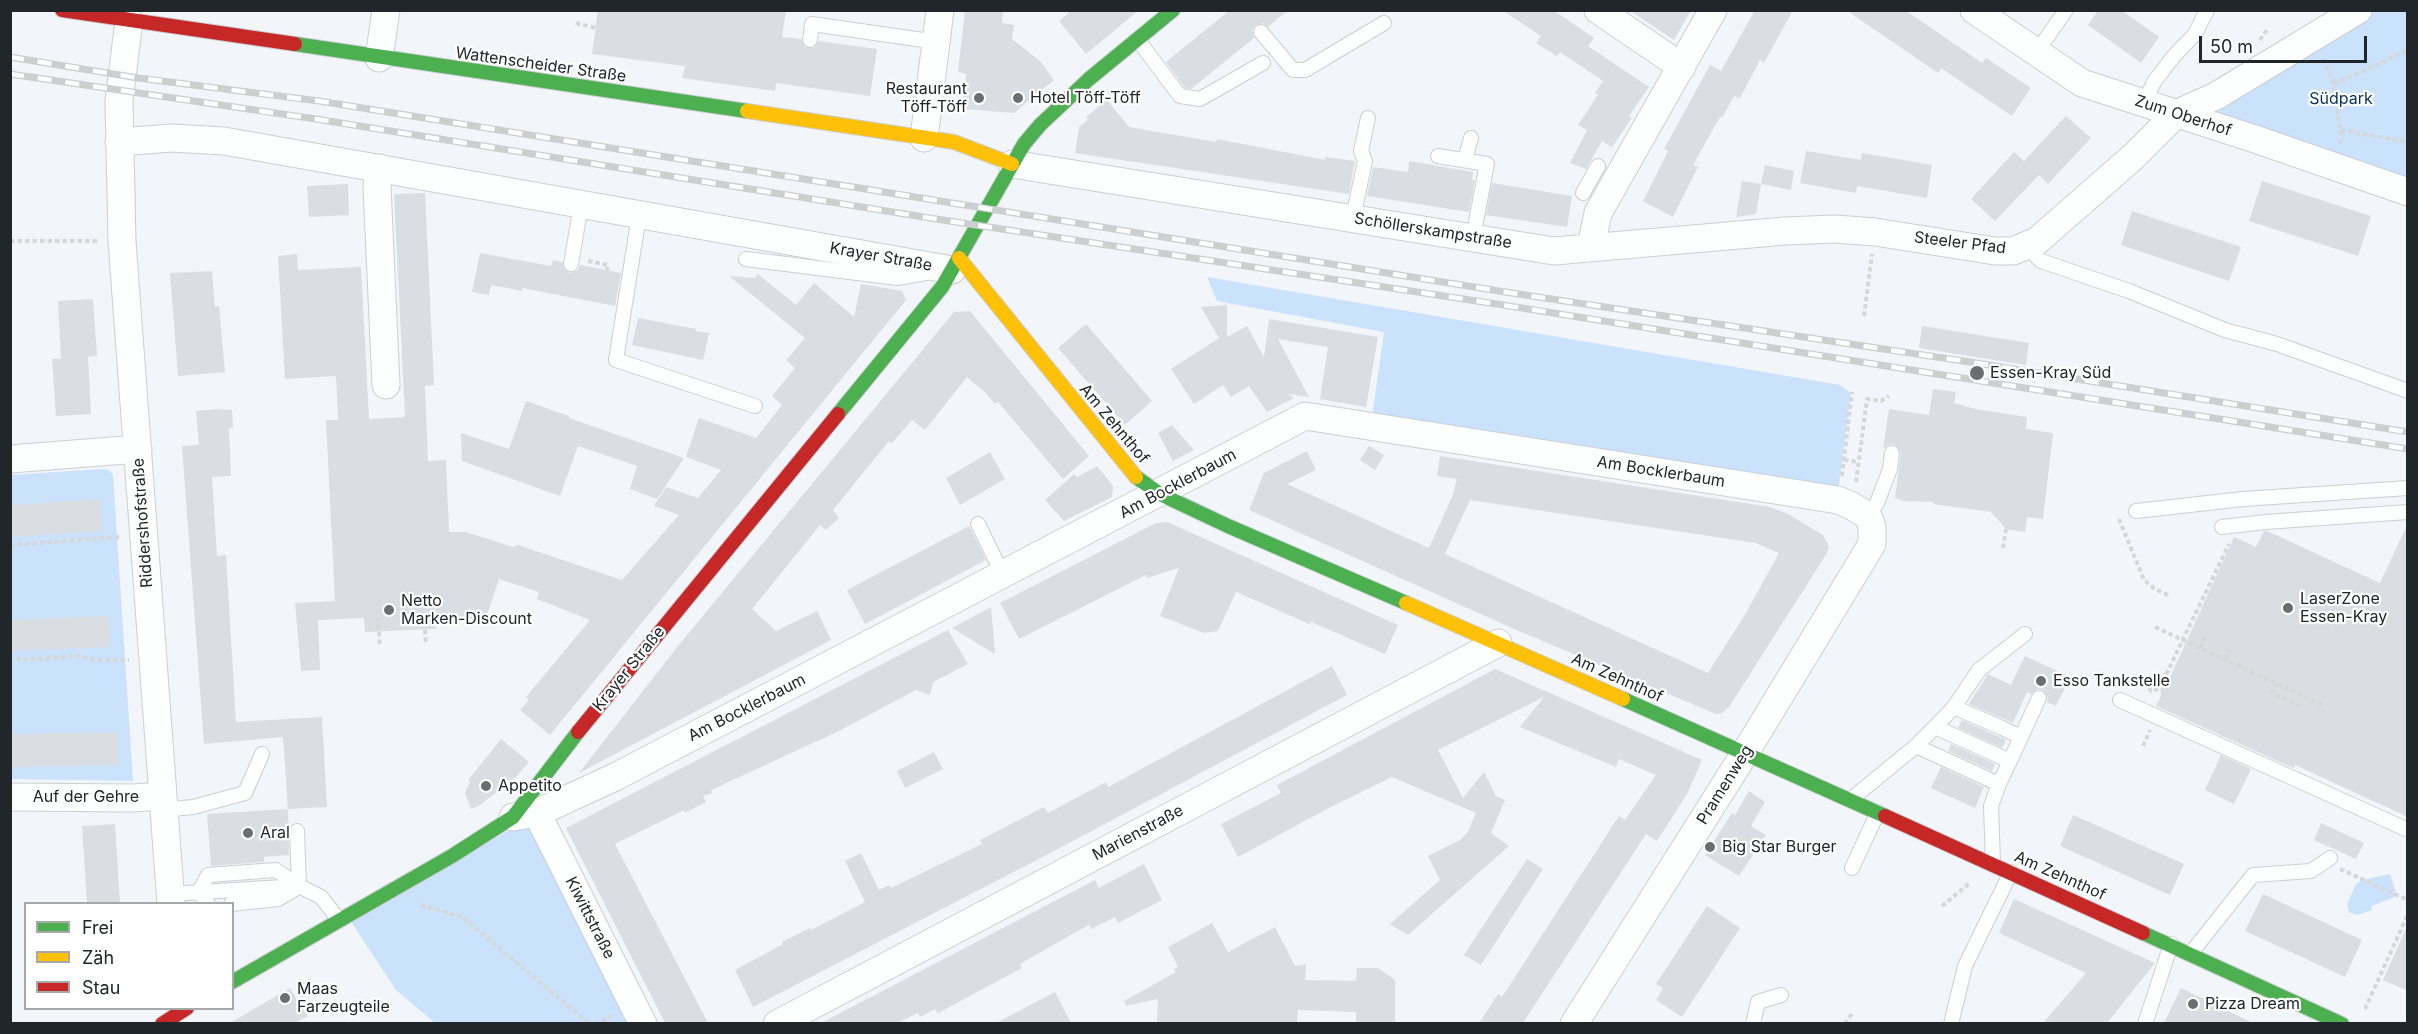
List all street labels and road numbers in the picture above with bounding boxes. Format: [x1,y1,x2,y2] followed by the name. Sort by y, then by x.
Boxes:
[454,44,628,86] street label: Wattenscheider Straße
[2132,91,2234,141] street label: Zum Oberhof
[1353,209,1513,253] street label: Schöllerskampstraße
[1913,228,2007,258] street label: Steeler Pfad
[828,239,934,275] street label: Krayer Straße
[1075,380,1153,468] street label: Am Zehnthof
[1116,445,1240,523] street label: Am Bocklerbaum
[1596,452,1726,492] street label: Am Bocklerbaum
[129,457,157,589] street label: Riddershofstraße
[589,623,669,715] street label: Krayer Straße
[1568,649,1666,707] street label: Am Zehnthof
[685,670,809,746] street label: Am Bocklerbaum
[1693,742,1757,828] street label: Pramenweg
[33,787,139,807] street label: Auf der Gehre
[1089,801,1187,865] street label: Marienstraße
[2011,847,2109,905] street label: Am Zehnthof
[561,874,619,962] street label: Kiwittstraße

